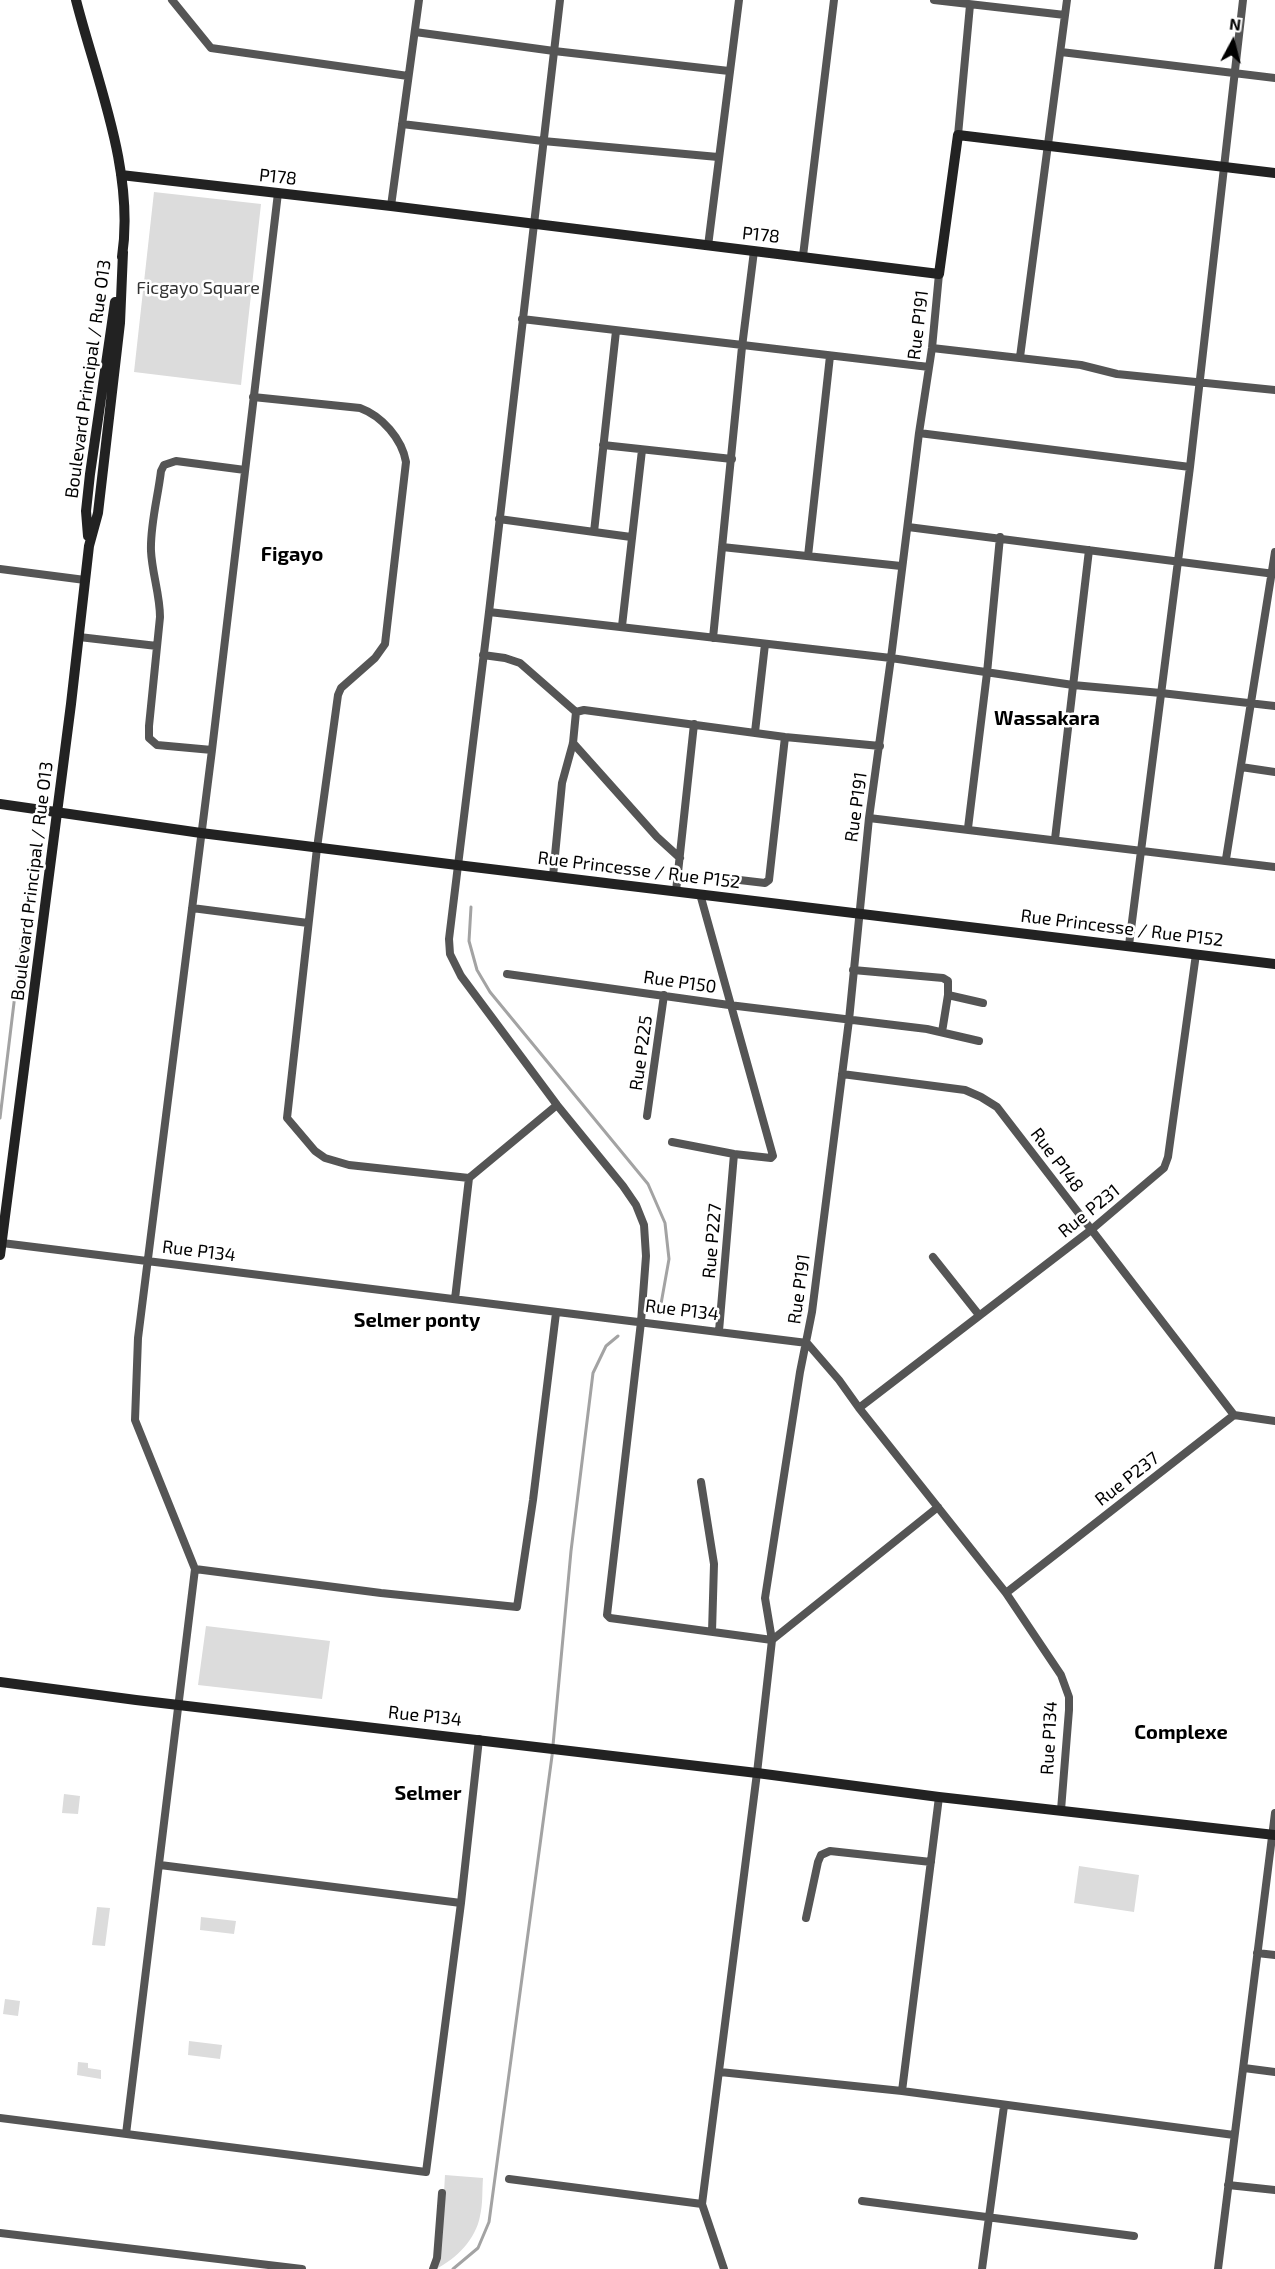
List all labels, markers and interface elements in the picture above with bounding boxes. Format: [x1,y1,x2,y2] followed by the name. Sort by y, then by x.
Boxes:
[1203,12,1263,72] north arrow
[1228,14,1242,34] text: N
[258,164,298,190] street label: P178
[741,222,781,248] street label: P178
[61,258,115,500] street label: Boulevard Principal / Rue O13
[136,277,260,299] park label: Ficgayo Square
[903,289,933,361] street label: Rue P191
[261,542,323,566] district label: Figayo
[994,706,1100,730] district label: Wassakara
[7,760,57,1002] street label: Boulevard Principal / Rue O13
[840,771,872,843] street label: Rue P191
[536,847,742,893] street label: Rue Princesse / Rue P152
[1019,905,1225,951] street label: Rue Princesse / Rue P152
[642,966,718,998] street label: Rue P150
[625,1014,657,1092] street label: Rue P225
[1026,1124,1088,1196] street label: Rue P148
[1054,1180,1124,1242] street label: Rue P231
[698,1203,726,1279] street label: Rue P227
[161,1236,237,1266] street label: Rue P134
[783,1253,815,1325] street label: Rue P191
[644,1295,720,1325] street label: Rue P134
[354,1308,480,1332] district label: Selmer ponty
[1091,1447,1163,1511] street label: Rue P237
[387,1701,463,1731] street label: Rue P134
[1036,1701,1062,1775] street label: Rue P134
[1134,1720,1228,1744] district label: Complexe
[395,1781,461,1805] district label: Selmer

